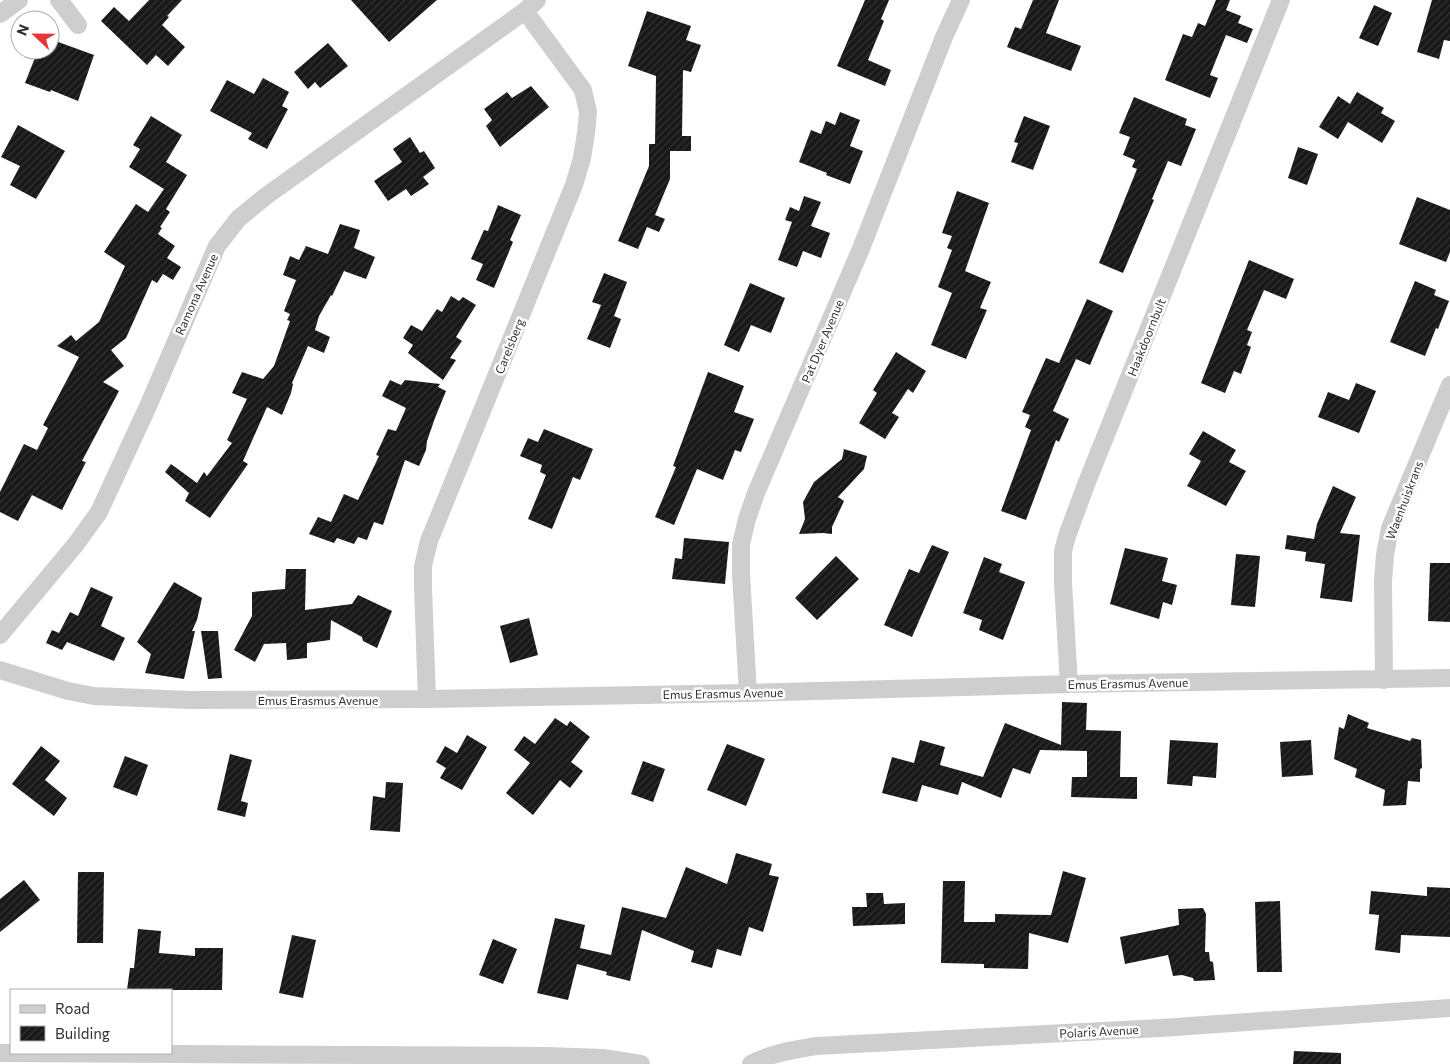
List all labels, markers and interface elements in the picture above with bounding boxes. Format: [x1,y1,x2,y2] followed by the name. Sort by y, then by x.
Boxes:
[10,10,60,60] north arrow
[13,22,32,38] text: N
[172,251,220,337] street label: Ramona Avenue
[1124,296,1168,378] street label: Haakdoornbult
[798,297,846,385] street label: Pat Dyer Avenue
[492,316,527,376] street label: Carelsberg
[1383,459,1425,541] street label: Waenhuiskrans
[1068,675,1188,691] street label: Emus Erasmus Avenue
[663,685,783,701] street label: Emus Erasmus Avenue
[258,693,378,707] street label: Emus Erasmus Avenue
[10,989,172,1054] legend
[55,999,90,1017] text: Road
[1059,1022,1139,1040] street label: Polaris Avenue
[55,1024,110,1042] text: Building

